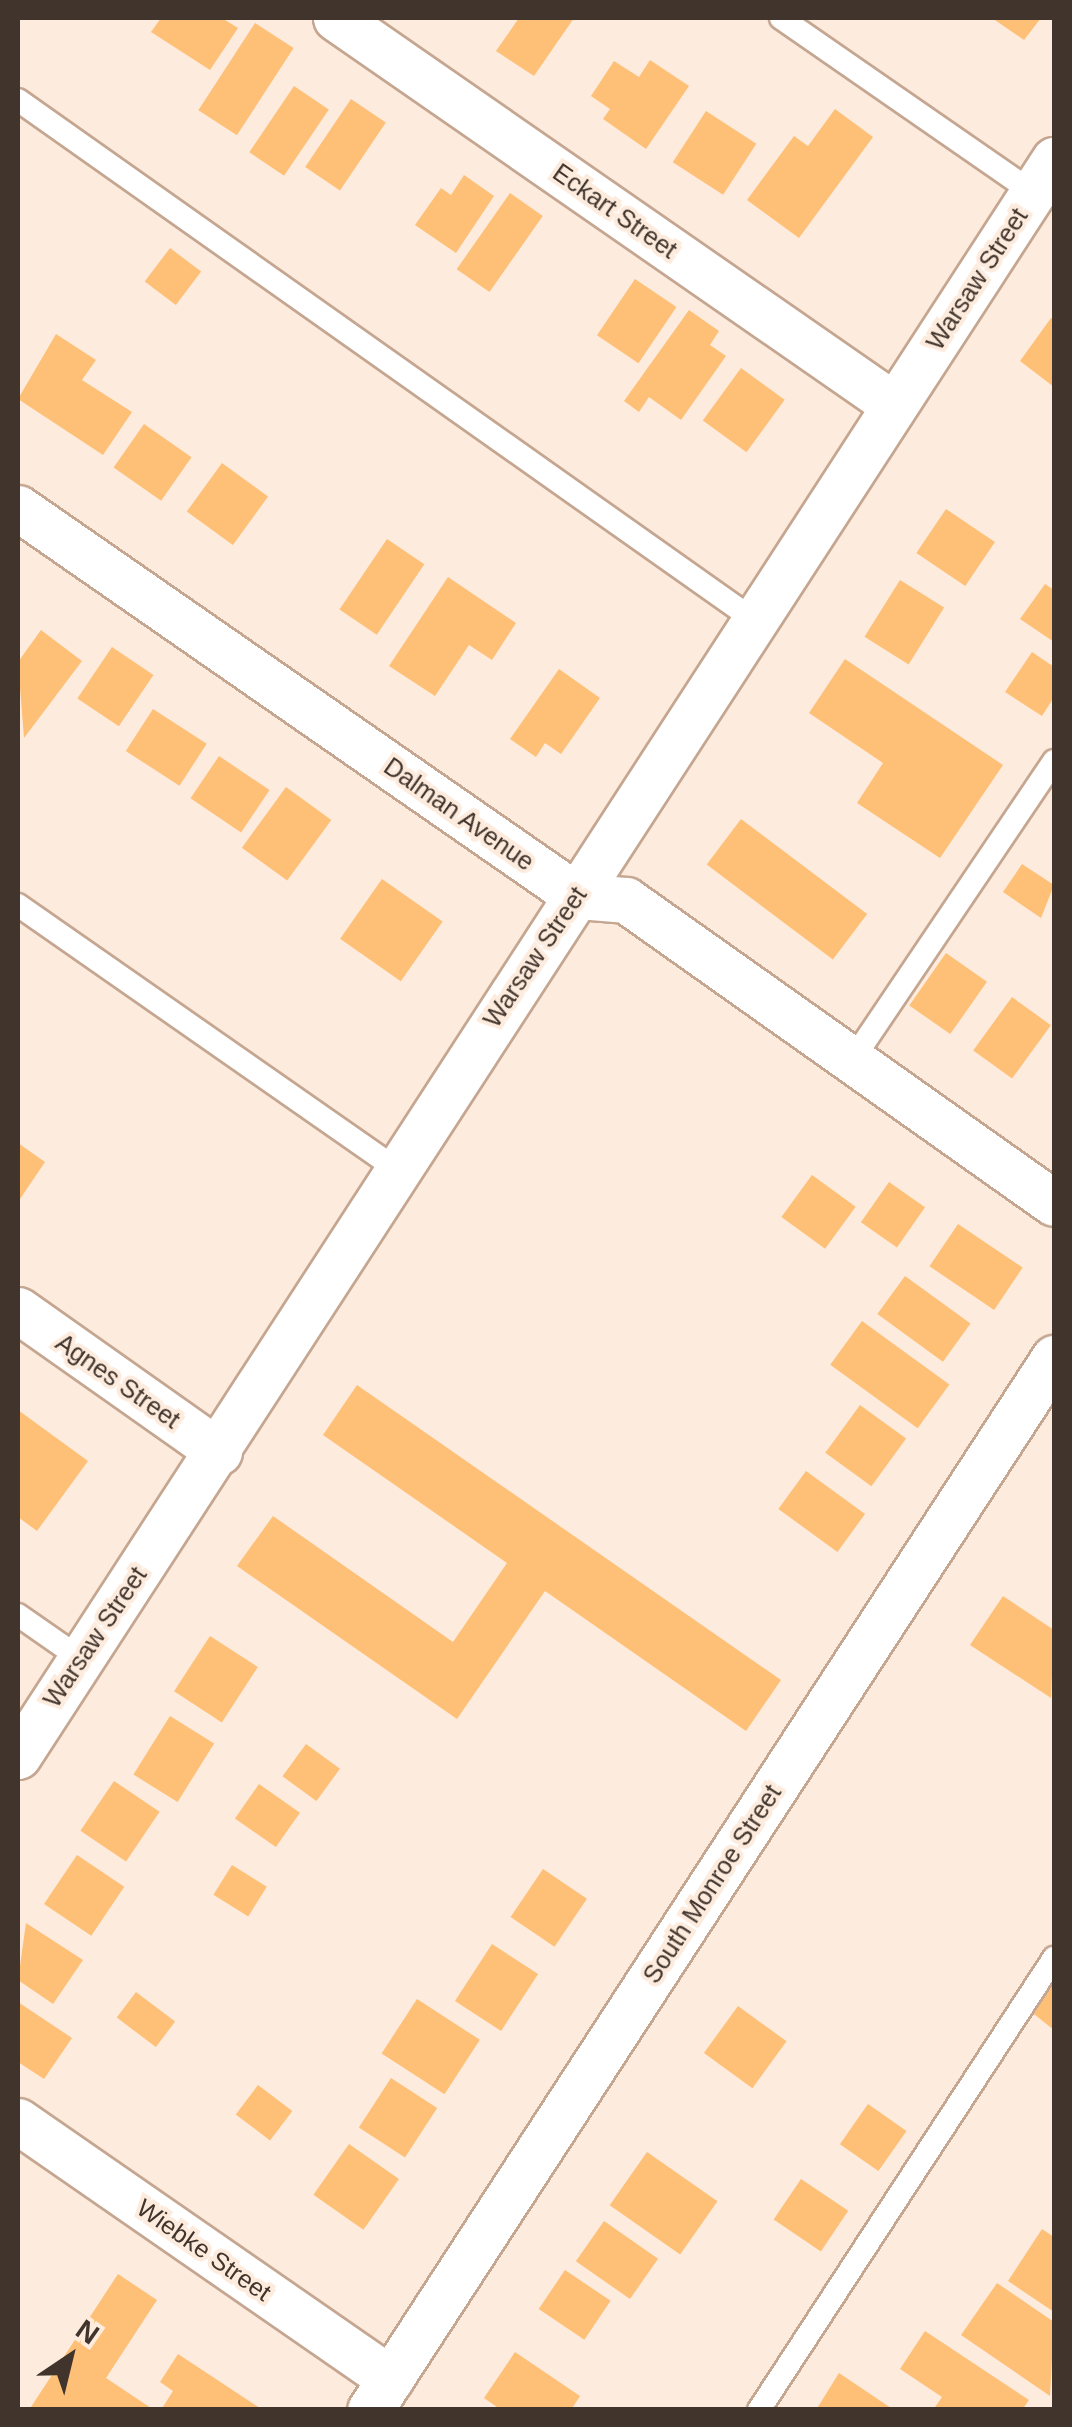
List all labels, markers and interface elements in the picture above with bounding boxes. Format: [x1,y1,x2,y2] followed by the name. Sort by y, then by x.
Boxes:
[547,157,683,265] street label: Eckart Street
[920,202,1034,356] street label: Warsaw Street
[378,751,540,877] street label: Dalman Avenue
[477,881,593,1033] street label: Warsaw Street
[50,1327,186,1435] street label: Agnes Street
[37,1561,153,1713] street label: Warsaw Street
[637,1779,787,1989] street label: South Monroe Street
[131,2193,277,2307] street label: Wiebke Street
[20,2307,120,2407] north arrow
[70,2314,105,2351] text: N

